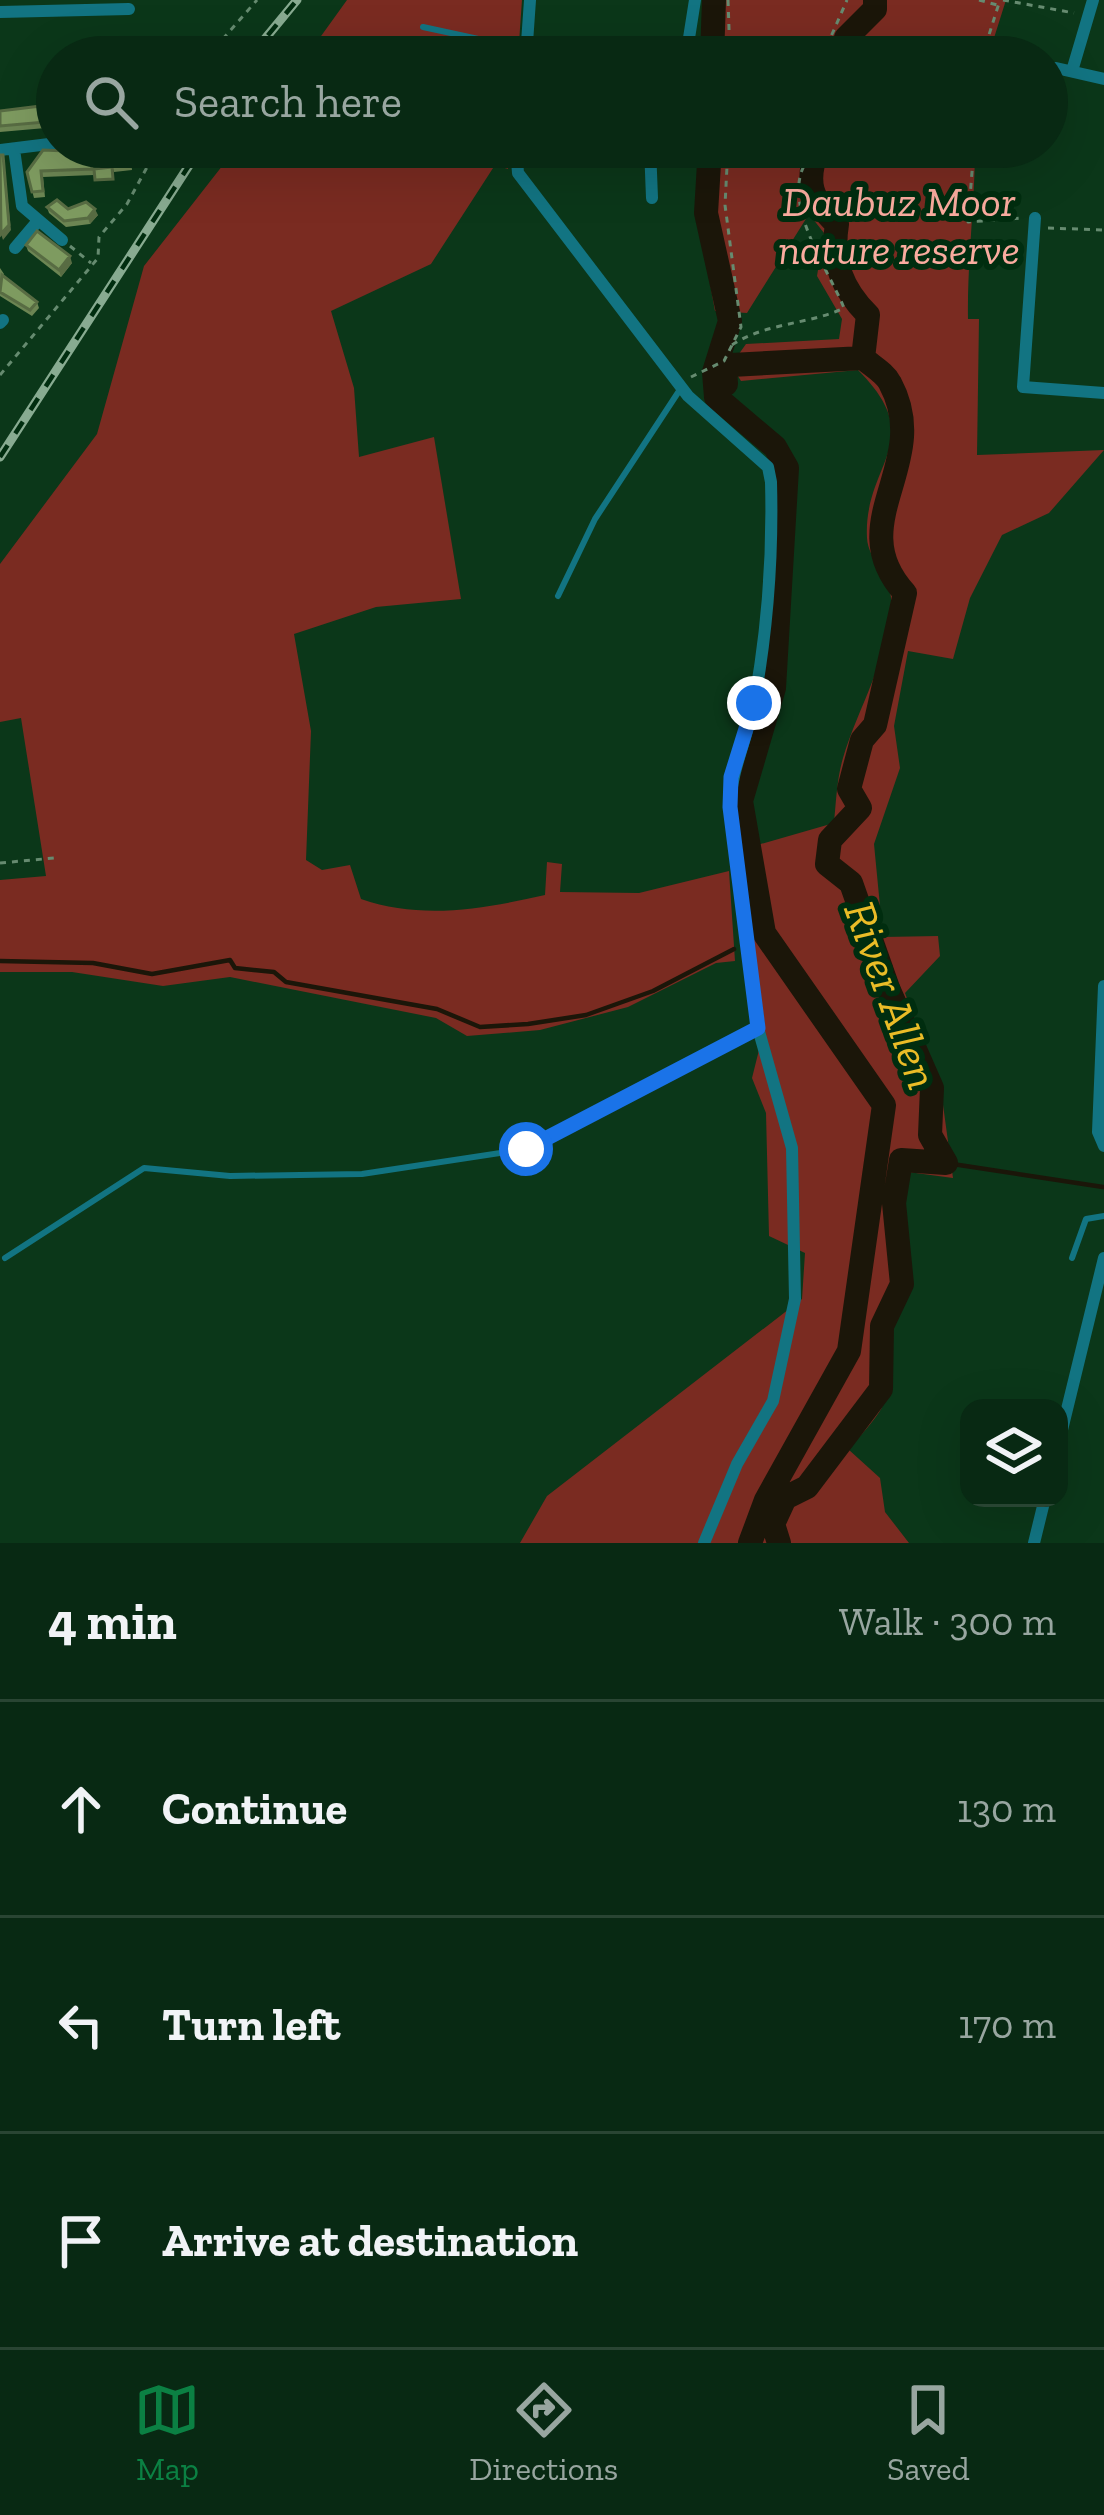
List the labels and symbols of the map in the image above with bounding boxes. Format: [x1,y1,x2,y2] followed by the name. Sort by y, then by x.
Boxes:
[778,176,1020,275] park label: Daubuz Moor nature reserve
[727,676,781,730] route end
[832,894,950,1096] water label: River Allen
[499,1122,553,1176] route start

